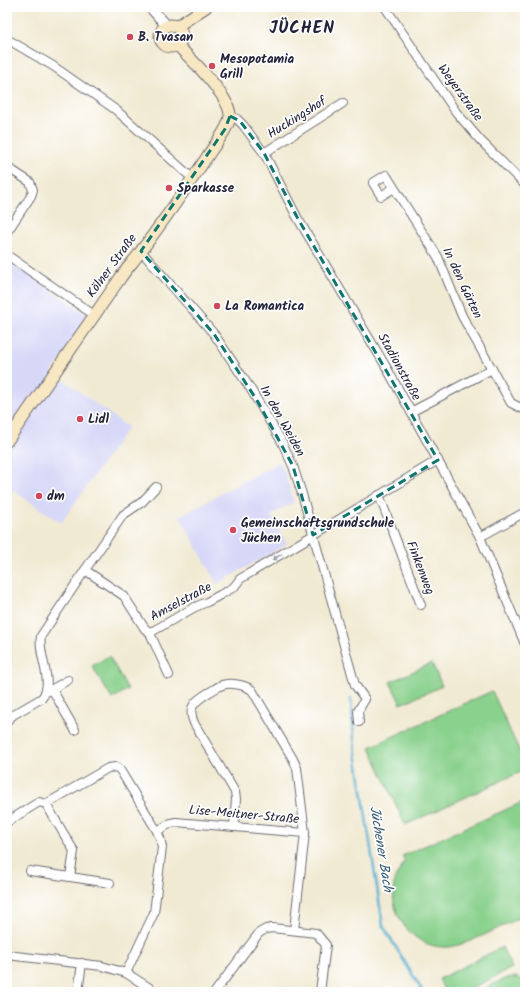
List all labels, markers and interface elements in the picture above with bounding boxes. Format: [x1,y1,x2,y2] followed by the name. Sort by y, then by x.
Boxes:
[269,15,335,42] district label: JÜCHEN
[138,27,193,48] place label: B. Tvasan
[125,32,135,42] marker: B. Tvasan
[220,49,295,85] place label: Mesopotamia Grill
[432,60,488,126] street label: Weyerstraße
[207,61,217,71] marker: Mesopotamia Grill
[263,91,332,144] street label: Huckingshof
[177,178,235,199] place label: Sparkasse
[164,183,174,193] marker: Sparkasse
[82,229,143,302] street label: Kölner Straße
[436,244,488,322] street label: In den Gärten
[225,296,305,317] place label: La Romantica
[212,301,222,311] marker: La Romantica
[372,329,426,405] street label: Stadionstraße
[254,381,310,461] street label: In den Weiden
[88,409,109,430] place label: Lidl
[75,414,85,424] marker: Lidl
[47,486,65,507] place label: dm
[34,491,44,501] marker: dm
[241,513,395,549] place label: Gemeinschaftsgrundschule Jüchen
[228,525,238,535] marker: Gemeinschaftsgrundschule Jüchen
[400,538,440,598] street label: Finkenweg
[272,553,282,561] one-way arrow
[146,577,216,627] street label: Amselstraße
[188,800,300,830] street label: Lise-Meitner-Straße
[363,805,399,895] water label: Jüchener Bach

